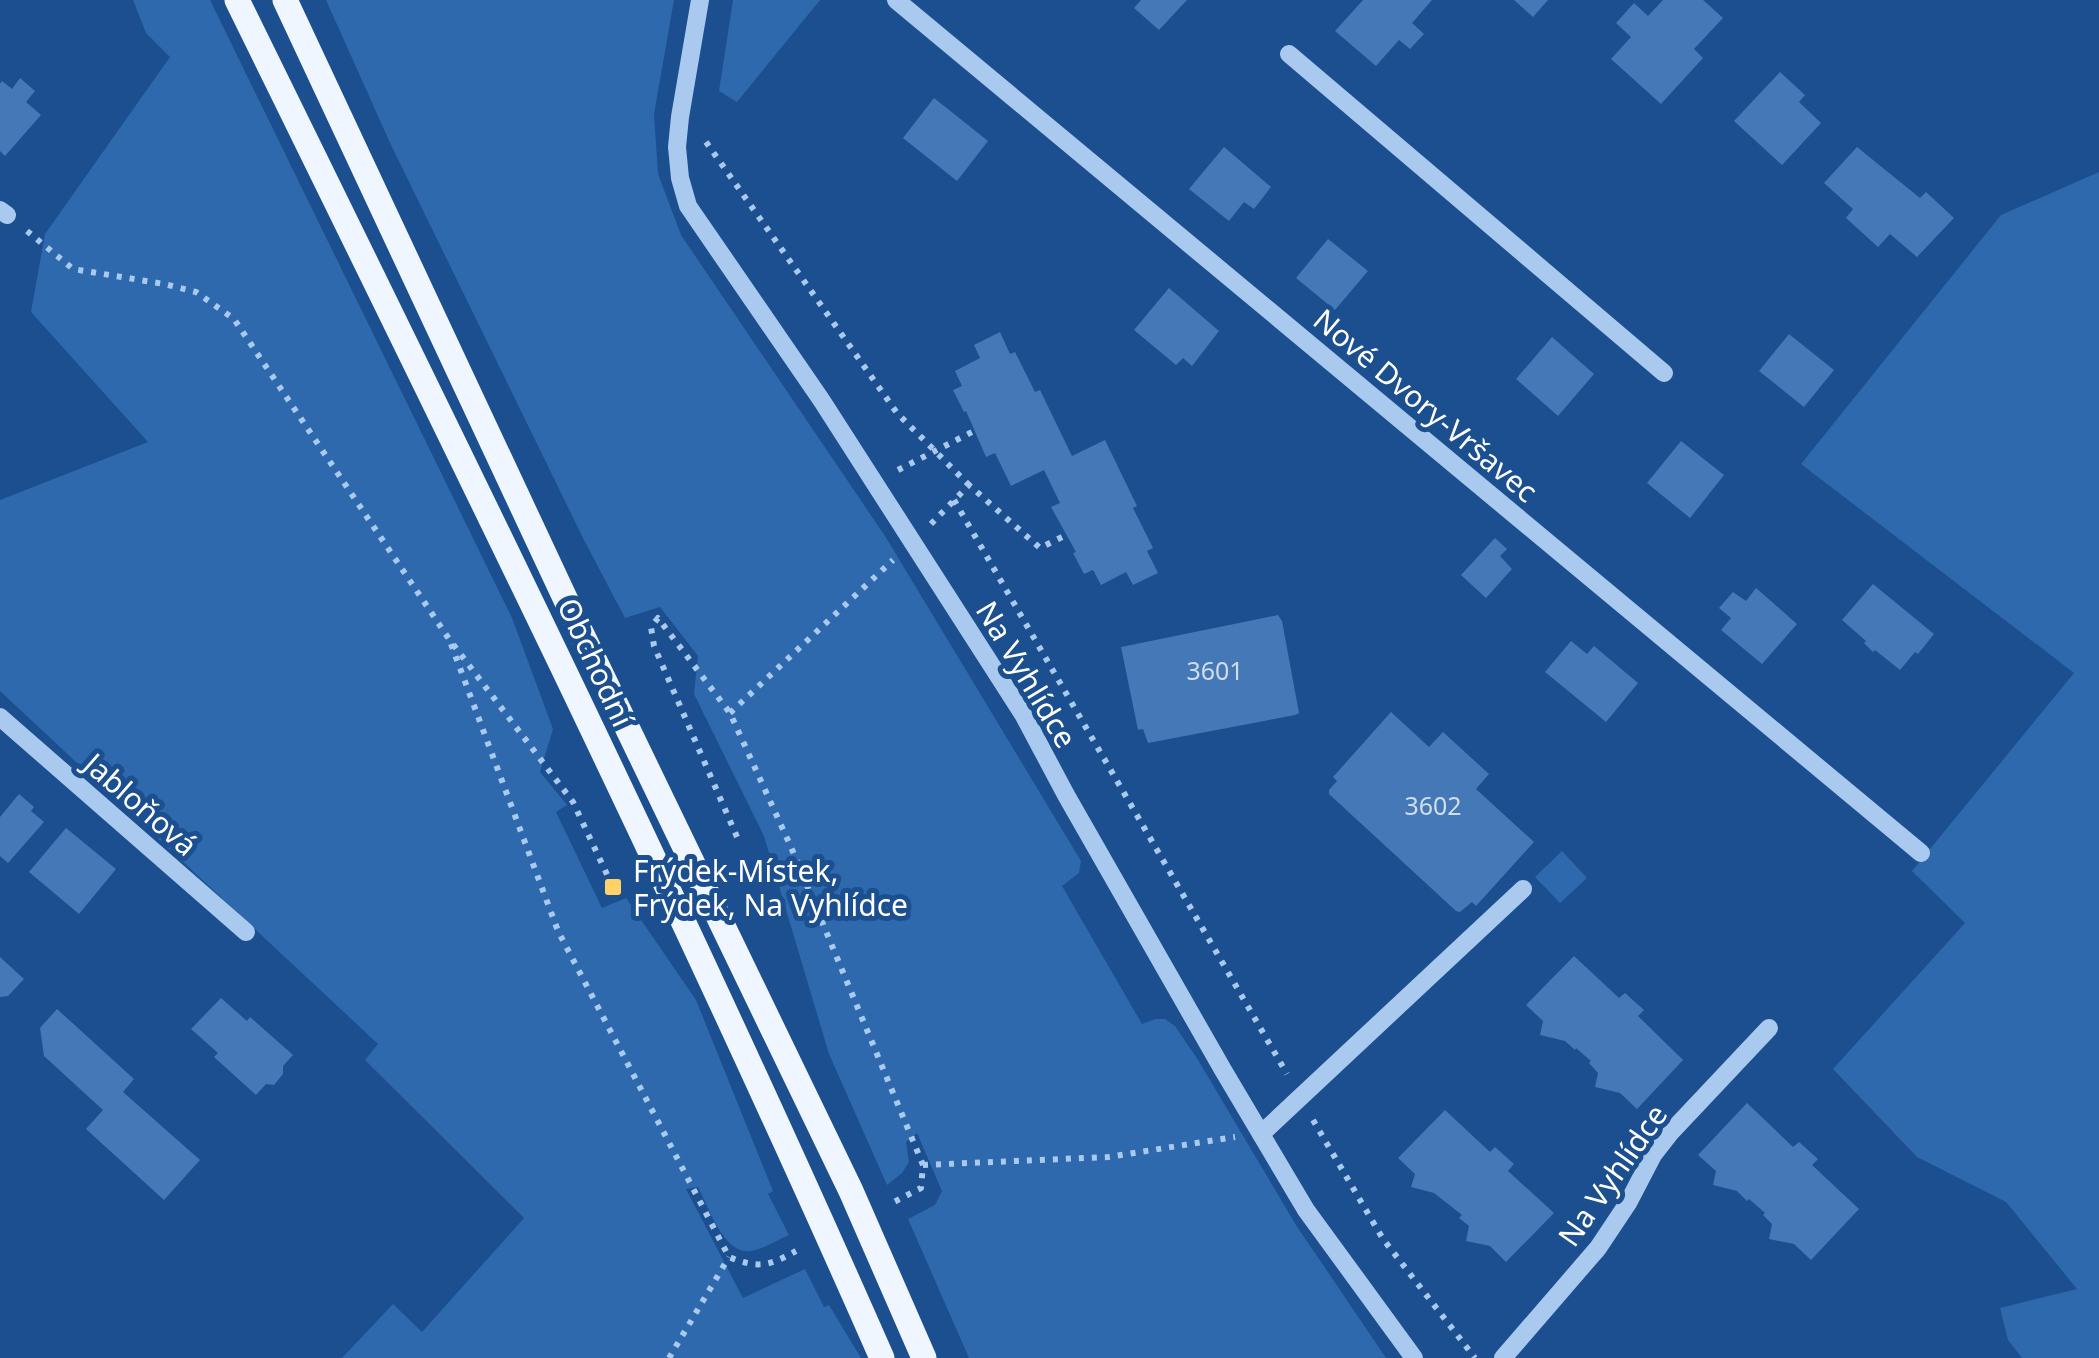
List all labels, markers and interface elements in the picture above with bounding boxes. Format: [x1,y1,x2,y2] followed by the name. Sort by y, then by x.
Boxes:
[1305,299,1547,511] street label: Nové Dvory-Vršavec
[548,591,644,734] street label: Obchodní
[967,593,1087,755] street label: Na Vyhlídce
[1186,653,1244,687] house number: 3601
[73,741,206,865] street label: Jabloňová
[1404,788,1462,822] house number: 3602
[633,850,908,925] place label: Frýdek-Místek, Frýdek, Na Vyhlídce
[602,876,624,898] marker: Frýdek-Místek, Frýdek, Na Vyhlídce
[1548,1096,1676,1254] street label: Na Vyhlídce

